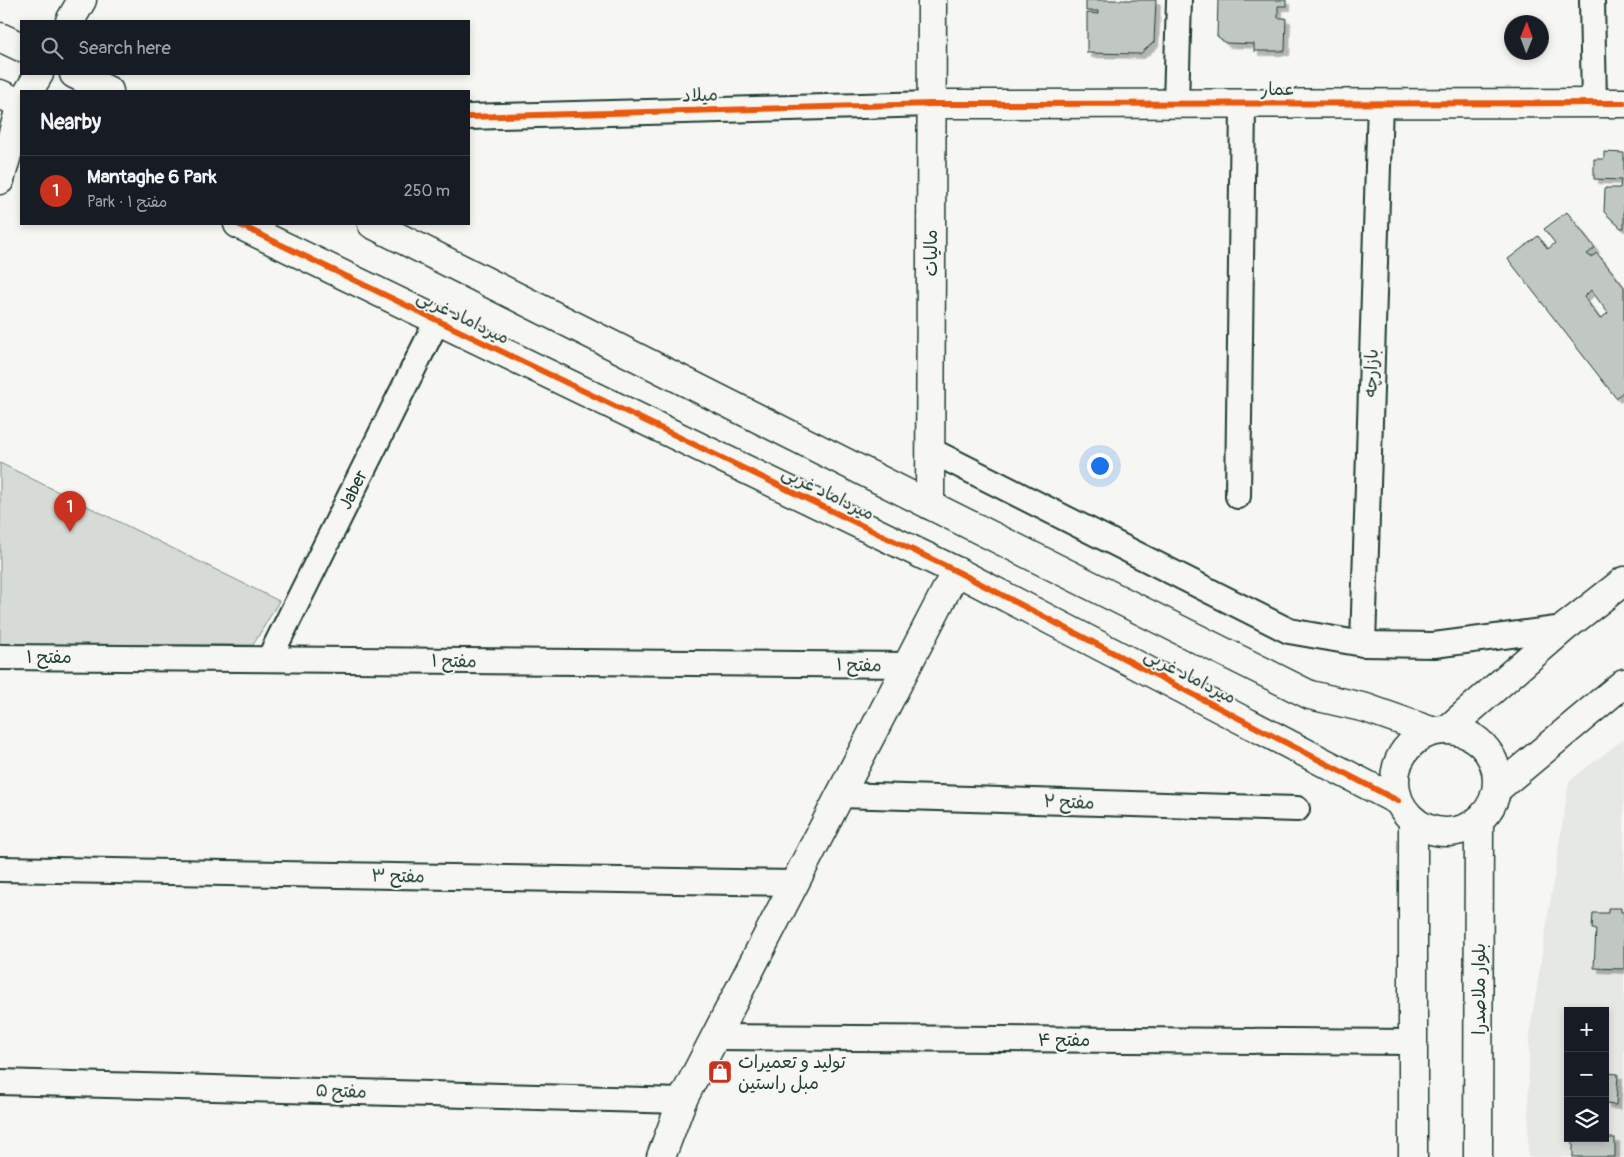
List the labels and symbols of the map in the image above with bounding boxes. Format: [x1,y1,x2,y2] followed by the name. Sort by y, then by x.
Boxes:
[1504,15,1549,60] north arrow
[1260,77,1295,101] street label: عمار
[682,83,718,107] street label: میلاد
[920,230,943,276] street label: مالیات
[413,285,513,349] street label: میرداماد غربی
[1359,348,1383,398] street label: بازارچه
[1087,453,1113,479] your location
[778,461,878,525] street label: میرداماد غربی
[334,466,373,513] street label: Jaber
[54,491,86,532] pin: 1
[1140,643,1240,709] street label: میرداماد غربی
[26,646,72,669] street label: مفتح ۱
[431,649,477,673] street label: مفتح ۱
[836,653,882,677] street label: مفتح ۱
[1043,790,1095,814] street label: مفتح ۲
[371,864,425,888] street label: مفتح ۳
[1468,943,1491,1035] street label: بلوار ملاصدرا
[1038,1029,1090,1052] street label: مفتح ۴
[738,1051,846,1095] place label: تولید و تعمیرات مبل راستین
[707,1059,733,1085] shop icon: تولید و تعمیرات مبل راستین
[315,1079,367,1103] street label: مفتح ۵

